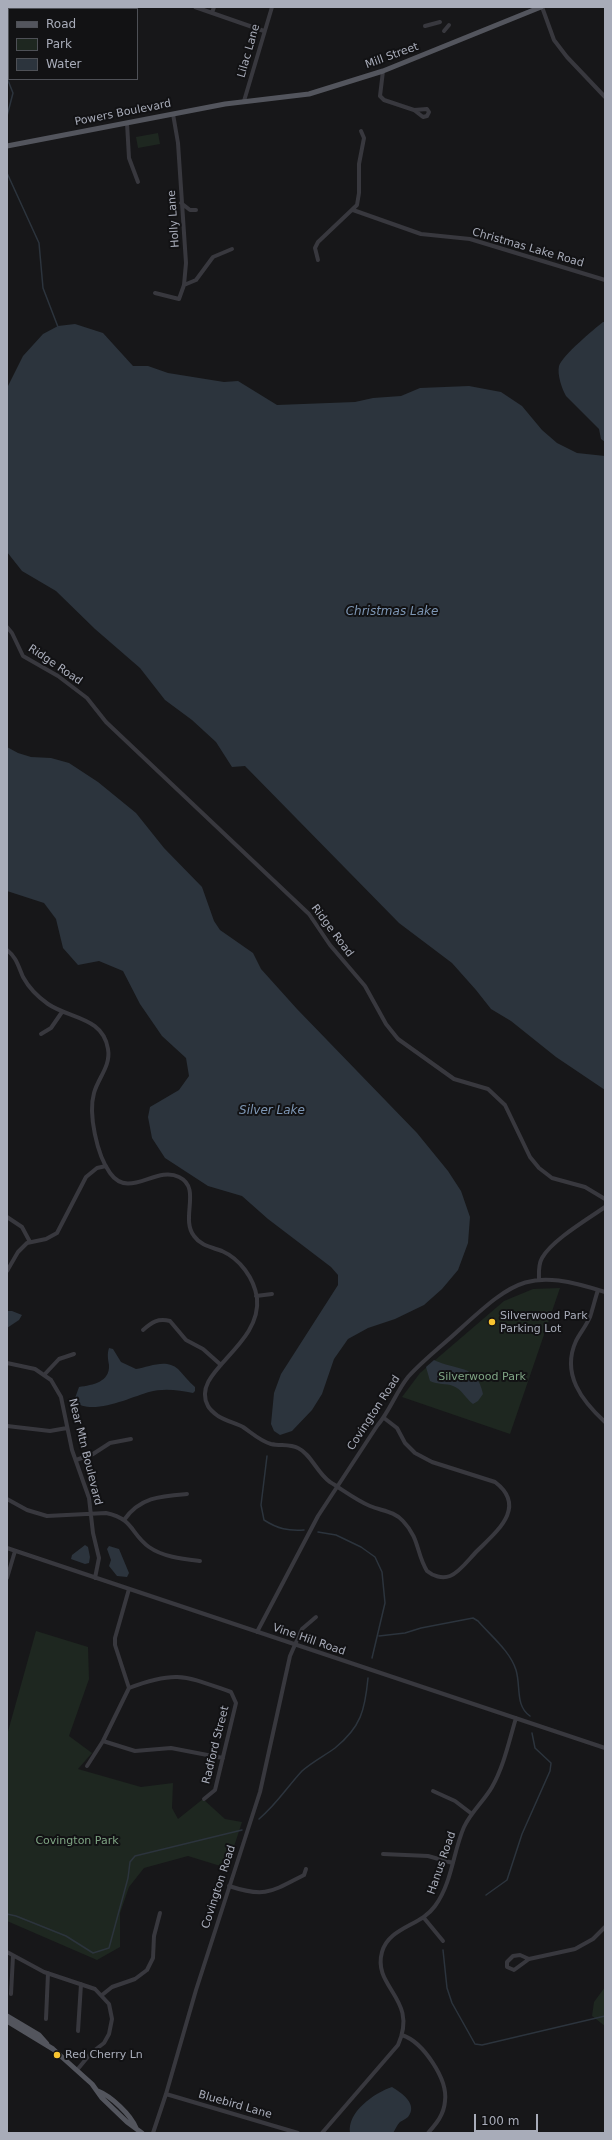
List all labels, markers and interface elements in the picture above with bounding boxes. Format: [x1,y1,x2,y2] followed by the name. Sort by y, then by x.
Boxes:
[8,8,138,80] legend
[46,17,76,31] text: Road
[235,23,263,79] street label: Lilac Lane
[46,37,72,51] text: Park
[364,40,420,72] street label: Mill Street
[46,57,81,71] text: Water
[74,97,172,129] street label: Powers Boulevard
[165,190,183,248] street label: Holly Lane
[471,226,585,270] street label: Christmas Lake Road
[346,605,438,619] water label: Christmas Lake
[25,642,85,688] street label: Ridge Road
[308,902,356,960] street label: Ridge Road
[239,1104,305,1118] water label: Silver Lake
[500,1309,588,1335] place label: Silverwood Park Parking Lot
[487,1317,497,1327] marker: Silverwood Park Parking Lot
[438,1370,526,1384] park label: Silverwood Park
[345,1373,403,1453] street label: Covington Road
[65,1397,105,1507] street label: Near Mtn Boulevard
[271,1621,347,1659] street label: Vine Hill Road
[200,1705,232,1785] street label: Radford Street
[425,1830,459,1896] street label: Hanus Road
[35,1834,119,1848] park label: Covington Park
[199,1844,239,1930] street label: Covington Road
[65,2048,143,2062] place label: Red Cherry Ln
[52,2050,62,2060] marker: Red Cherry Ln
[197,2088,273,2122] street label: Bluebird Lane
[476,2106,540,2132] scale bar
[481,2114,519,2128] text: 100 m

